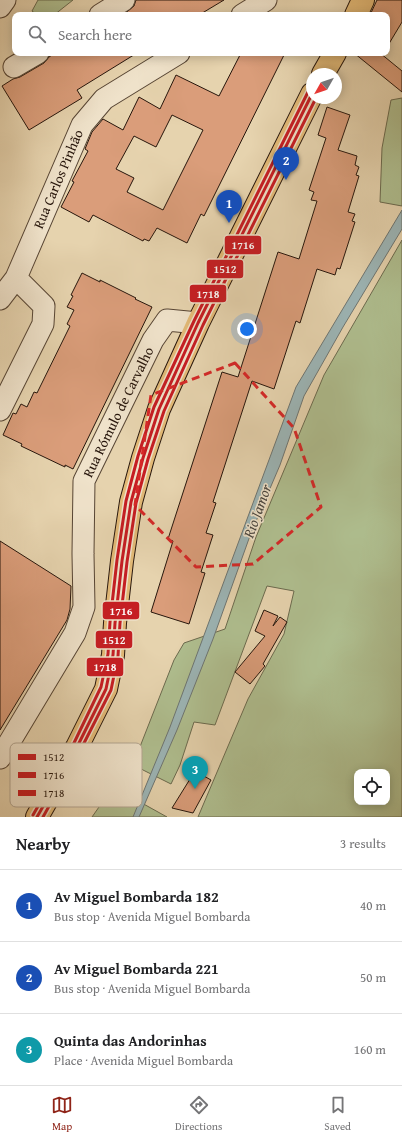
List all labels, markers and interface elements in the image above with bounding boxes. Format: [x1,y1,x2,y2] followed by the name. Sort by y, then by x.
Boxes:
[12,12,390,56] search box
[26,23,48,45] icon: search
[58,24,132,45] text: Search here
[306,68,342,104] north arrow
[28,126,88,232] street label: Rua Carlos Pinhão
[273,147,299,180] pin: 2
[216,190,242,223] pin: 1
[224,235,262,255] line badge: 1716
[232,237,255,253] text: 1716
[206,259,244,279] line badge: 1512
[214,261,237,277] text: 1512
[189,284,227,303] line badge: 1718
[197,286,220,302] text: 1718
[237,319,257,339] your location
[78,343,158,481] street label: Rua Rómulo de Carvalho
[237,481,277,542] water label: Rio Jamor
[102,601,140,620] line badge: 1716
[110,603,133,619] text: 1716
[95,630,133,649] line badge: 1512
[103,632,126,648] text: 1512
[86,657,124,677] line badge: 1718
[94,659,117,675] text: 1718
[10,743,142,807] legend
[43,749,64,765] text: 1512
[182,756,208,789] pin: 3
[43,767,64,783] text: 1716
[354,769,390,805] map controls
[354,769,390,805] button: locate
[43,785,64,801] text: 1718
[16,831,70,856] text: Nearby
[340,834,386,853] text: 3 results
[54,886,219,907] text: Av Miguel Bombarda 182
[26,896,32,915] text: 1
[360,896,386,915] text: 40 m
[54,907,250,926] text: Bus stop · Avenida Miguel Bombarda
[54,958,219,979] text: Av Miguel Bombarda 221
[26,968,32,987] text: 2
[360,968,386,987] text: 50 m
[54,979,250,998] text: Bus stop · Avenida Miguel Bombarda
[54,1030,207,1051] text: Quinta das Andorinhas
[26,1040,32,1059] text: 3
[354,1040,386,1059] text: 160 m
[54,1051,233,1070] text: Place · Avenida Miguel Bombarda
[51,1094,73,1134] tab: Map
[175,1094,222,1134] tab: Directions
[324,1094,351,1134] tab: Saved

